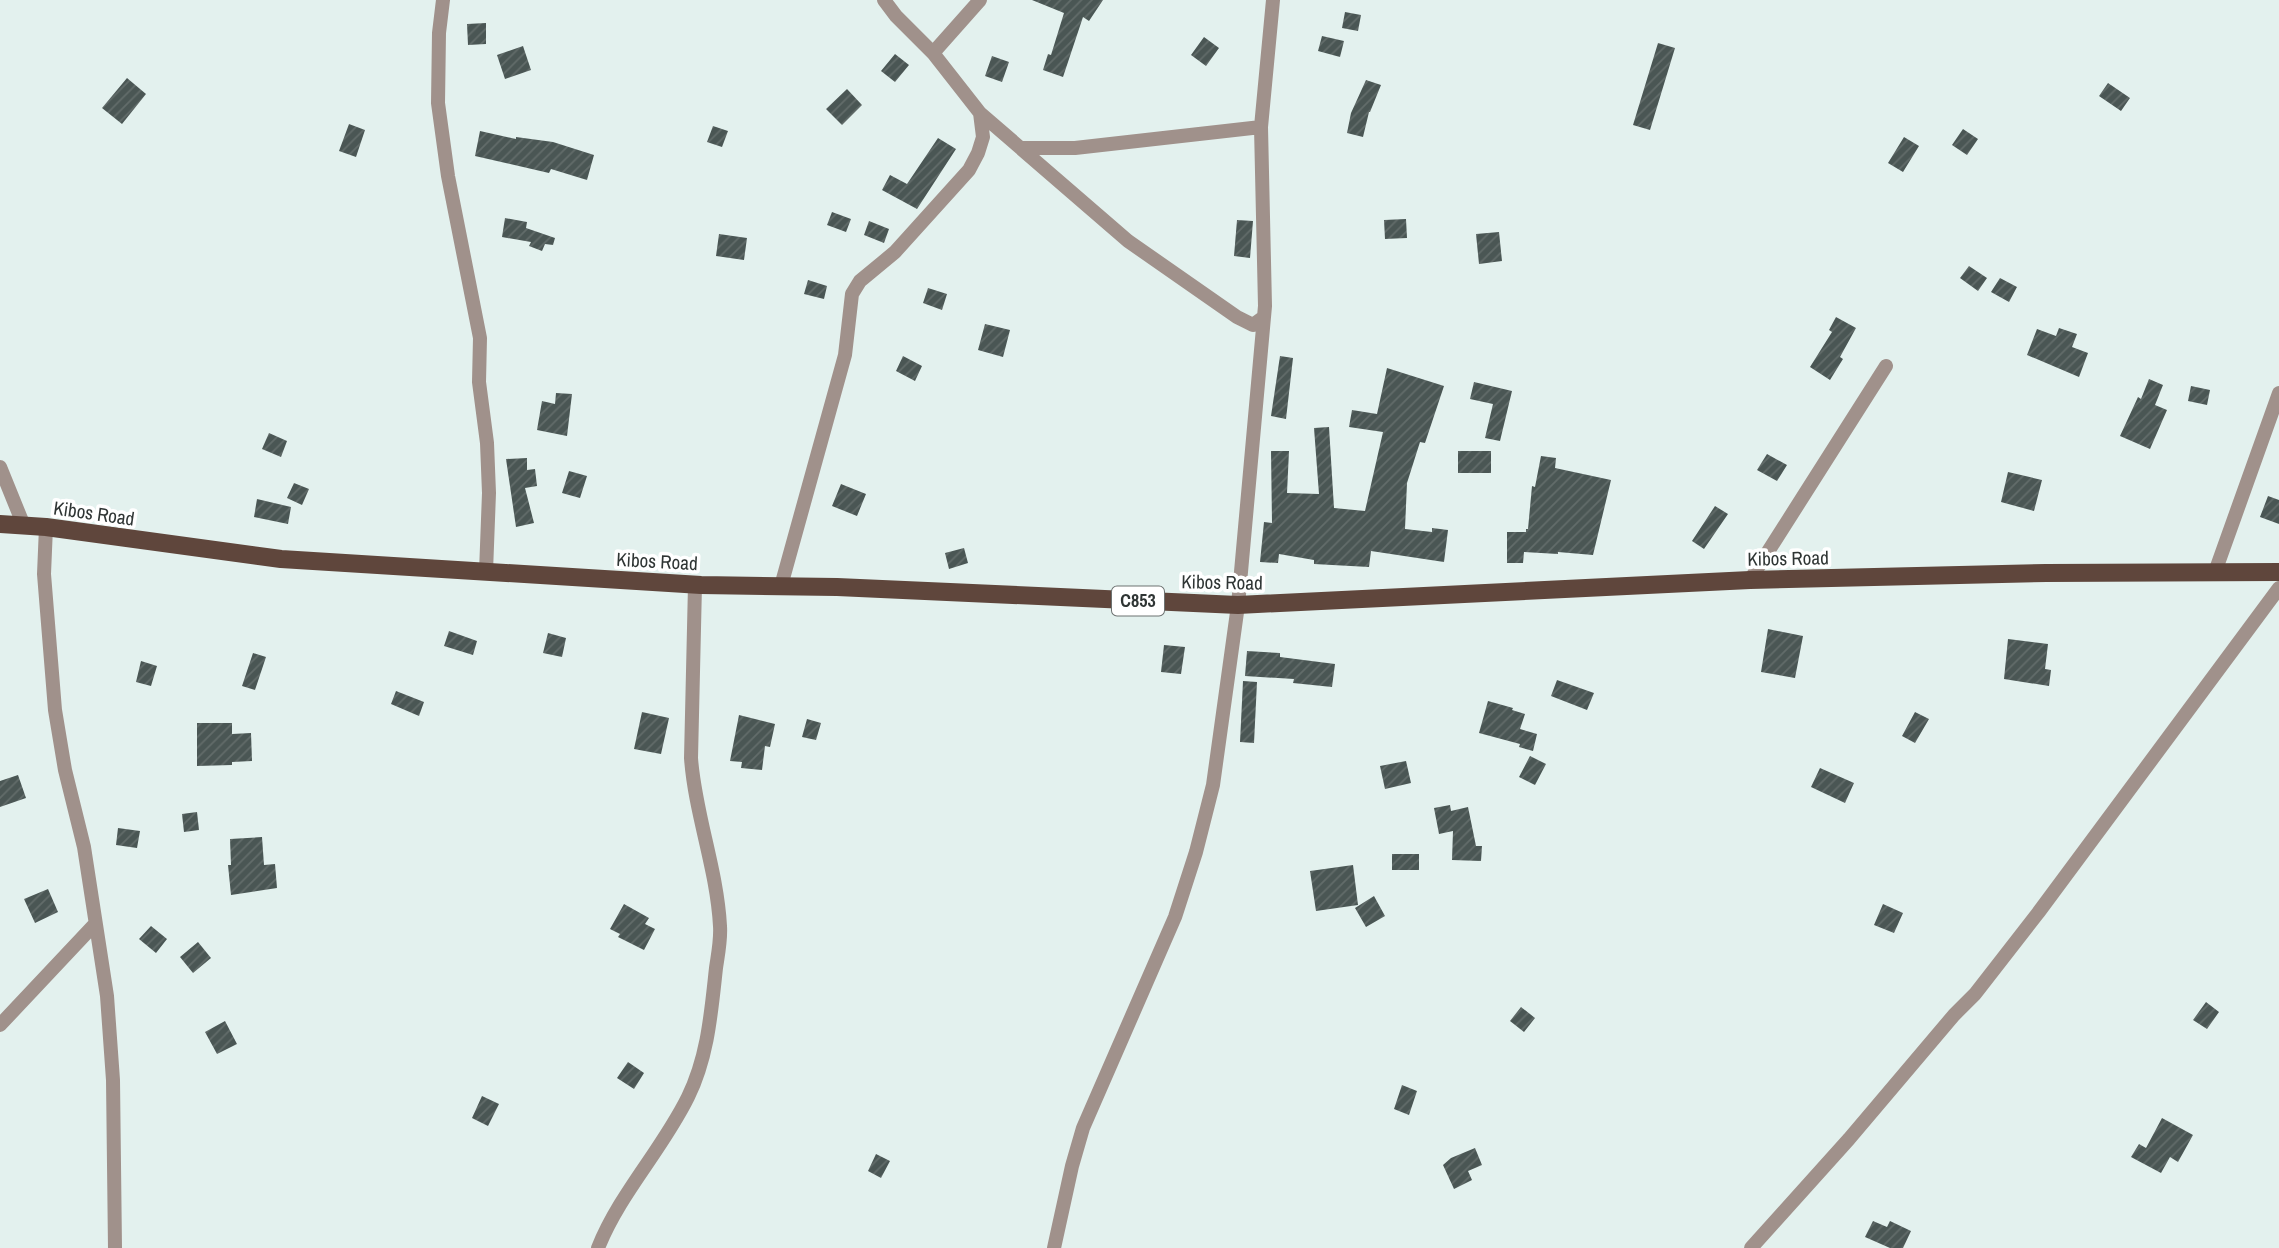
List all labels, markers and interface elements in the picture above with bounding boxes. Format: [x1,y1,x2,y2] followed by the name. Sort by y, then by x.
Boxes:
[52,494,136,532] street label: Kibos Road
[1747,544,1829,572] street label: Kibos Road
[616,546,698,576] street label: Kibos Road
[1181,568,1263,596] street label: Kibos Road
[1112,586,1164,616] road number: C853

